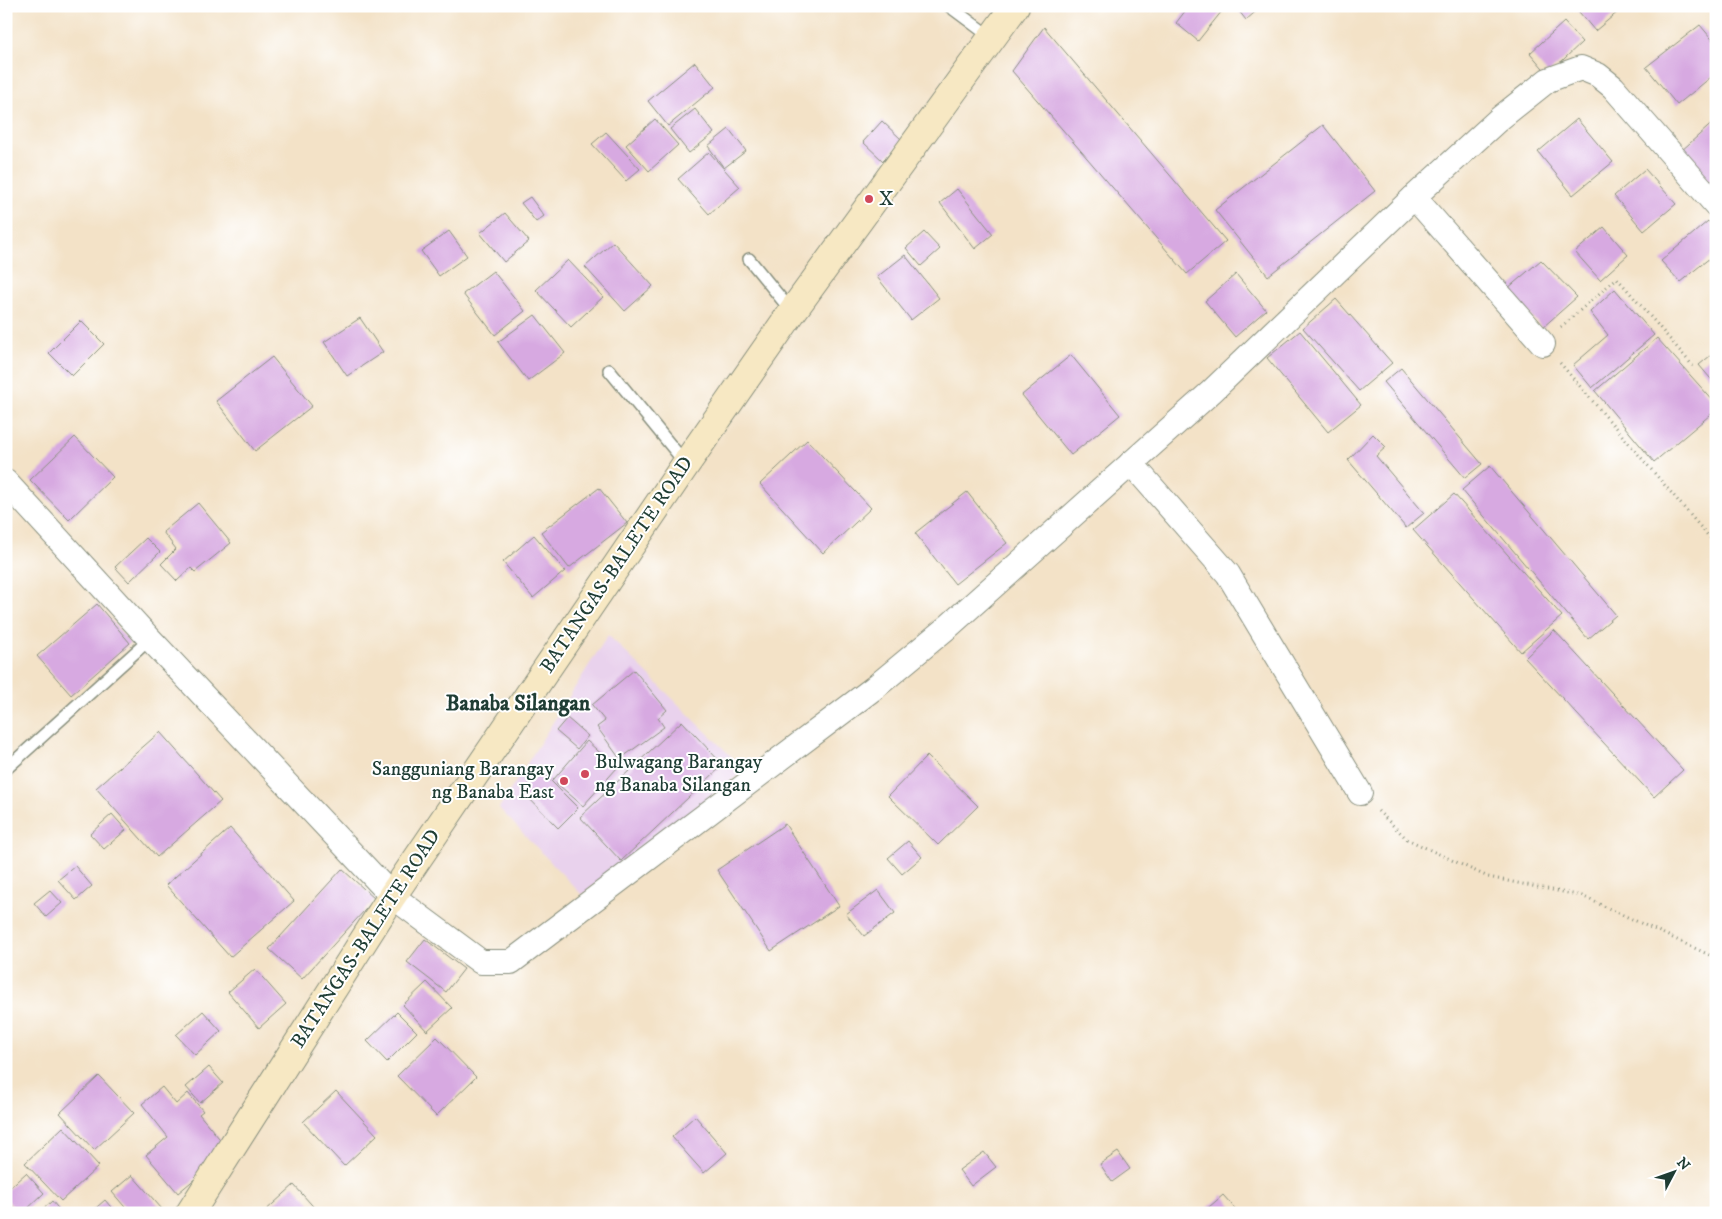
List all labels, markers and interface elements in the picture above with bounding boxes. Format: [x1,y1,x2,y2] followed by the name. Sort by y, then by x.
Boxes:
[879,187,894,212] place label: X
[863,193,875,205] marker: X
[535,452,699,678] street label: BATANGAS-BALETE ROAD
[446,690,591,717] district label: Banaba Silangan
[595,750,763,798] place label: Bulwagang Barangay ng Banaba Silangan
[372,757,555,805] place label: Sangguniang Barangay ng Banaba East
[579,768,591,780] marker: Bulwagang Barangay ng Banaba Silangan
[558,775,570,787] marker: Sangguniang Barangay ng Banaba East
[286,825,446,1053] street label: BATANGAS-BALETE ROAD
[1650,1146,1700,1196] north arrow
[1672,1154,1694,1175] text: N

